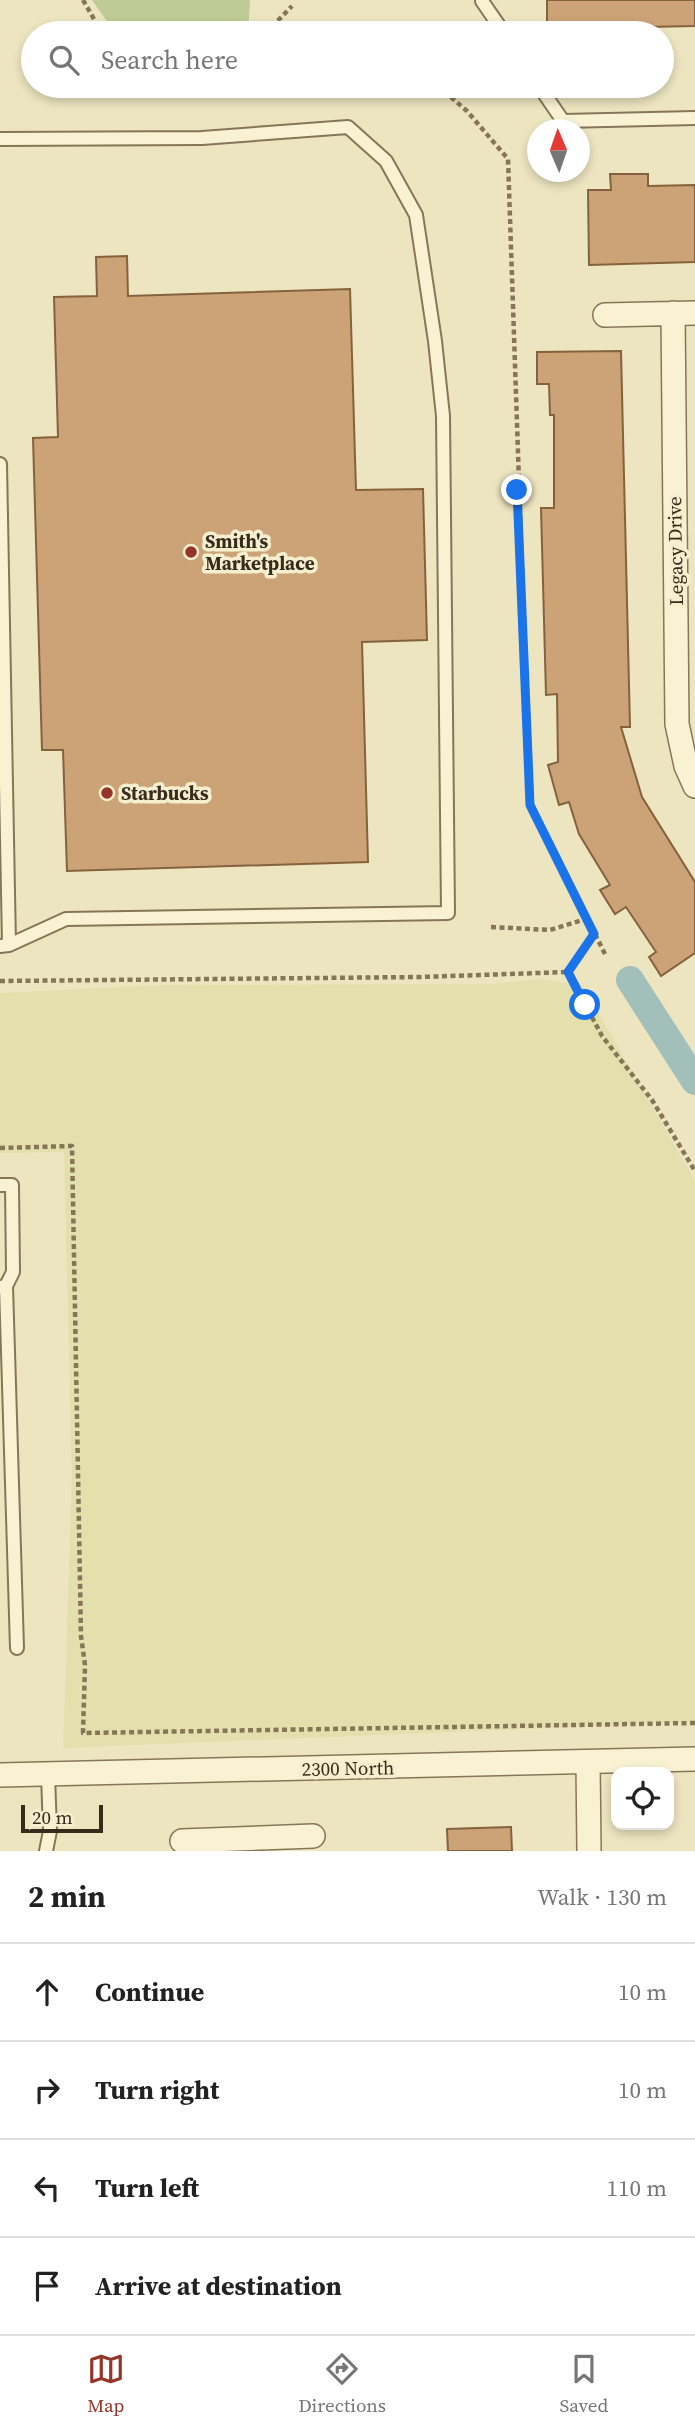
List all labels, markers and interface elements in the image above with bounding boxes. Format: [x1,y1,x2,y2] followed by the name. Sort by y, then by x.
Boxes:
[21,21,674,98] search box
[45,41,83,79] icon: search
[101,42,238,78] text: Search here
[527,119,590,182] north arrow
[501,474,532,505] route end
[661,496,689,606] street label: Legacy Drive
[205,528,315,576] place label: Smith's Marketplace
[183,544,199,560] marker: Smith's Marketplace
[121,780,209,806] place label: Starbucks
[99,785,115,801] marker: Starbucks
[569,989,600,1020] route start
[301,1754,395,1782] street label: 2300 North
[611,1767,674,1830] map controls
[611,1767,674,1830] button: locate
[21,1802,103,1834] scale bar
[32,1804,73,1830] text: 20 m
[28,1876,106,1917] text: 2 min
[537,1881,667,1913] text: Walk · 130 m
[28,1973,66,2011] icon: ahead
[95,1974,204,2010] text: Continue
[618,1976,667,2008] text: 10 m
[28,2071,66,2109] icon: right
[95,2072,219,2108] text: Turn right
[618,2074,667,2106] text: 10 m
[28,2169,66,2207] icon: left
[95,2170,199,2206] text: Turn left
[606,2172,667,2204] text: 110 m
[28,2267,66,2305] icon: arrive
[95,2268,342,2304] text: Arrive at destination
[87,2350,125,2418] tab: Map
[298,2350,386,2418] tab: Directions
[560,2350,608,2418] tab: Saved

